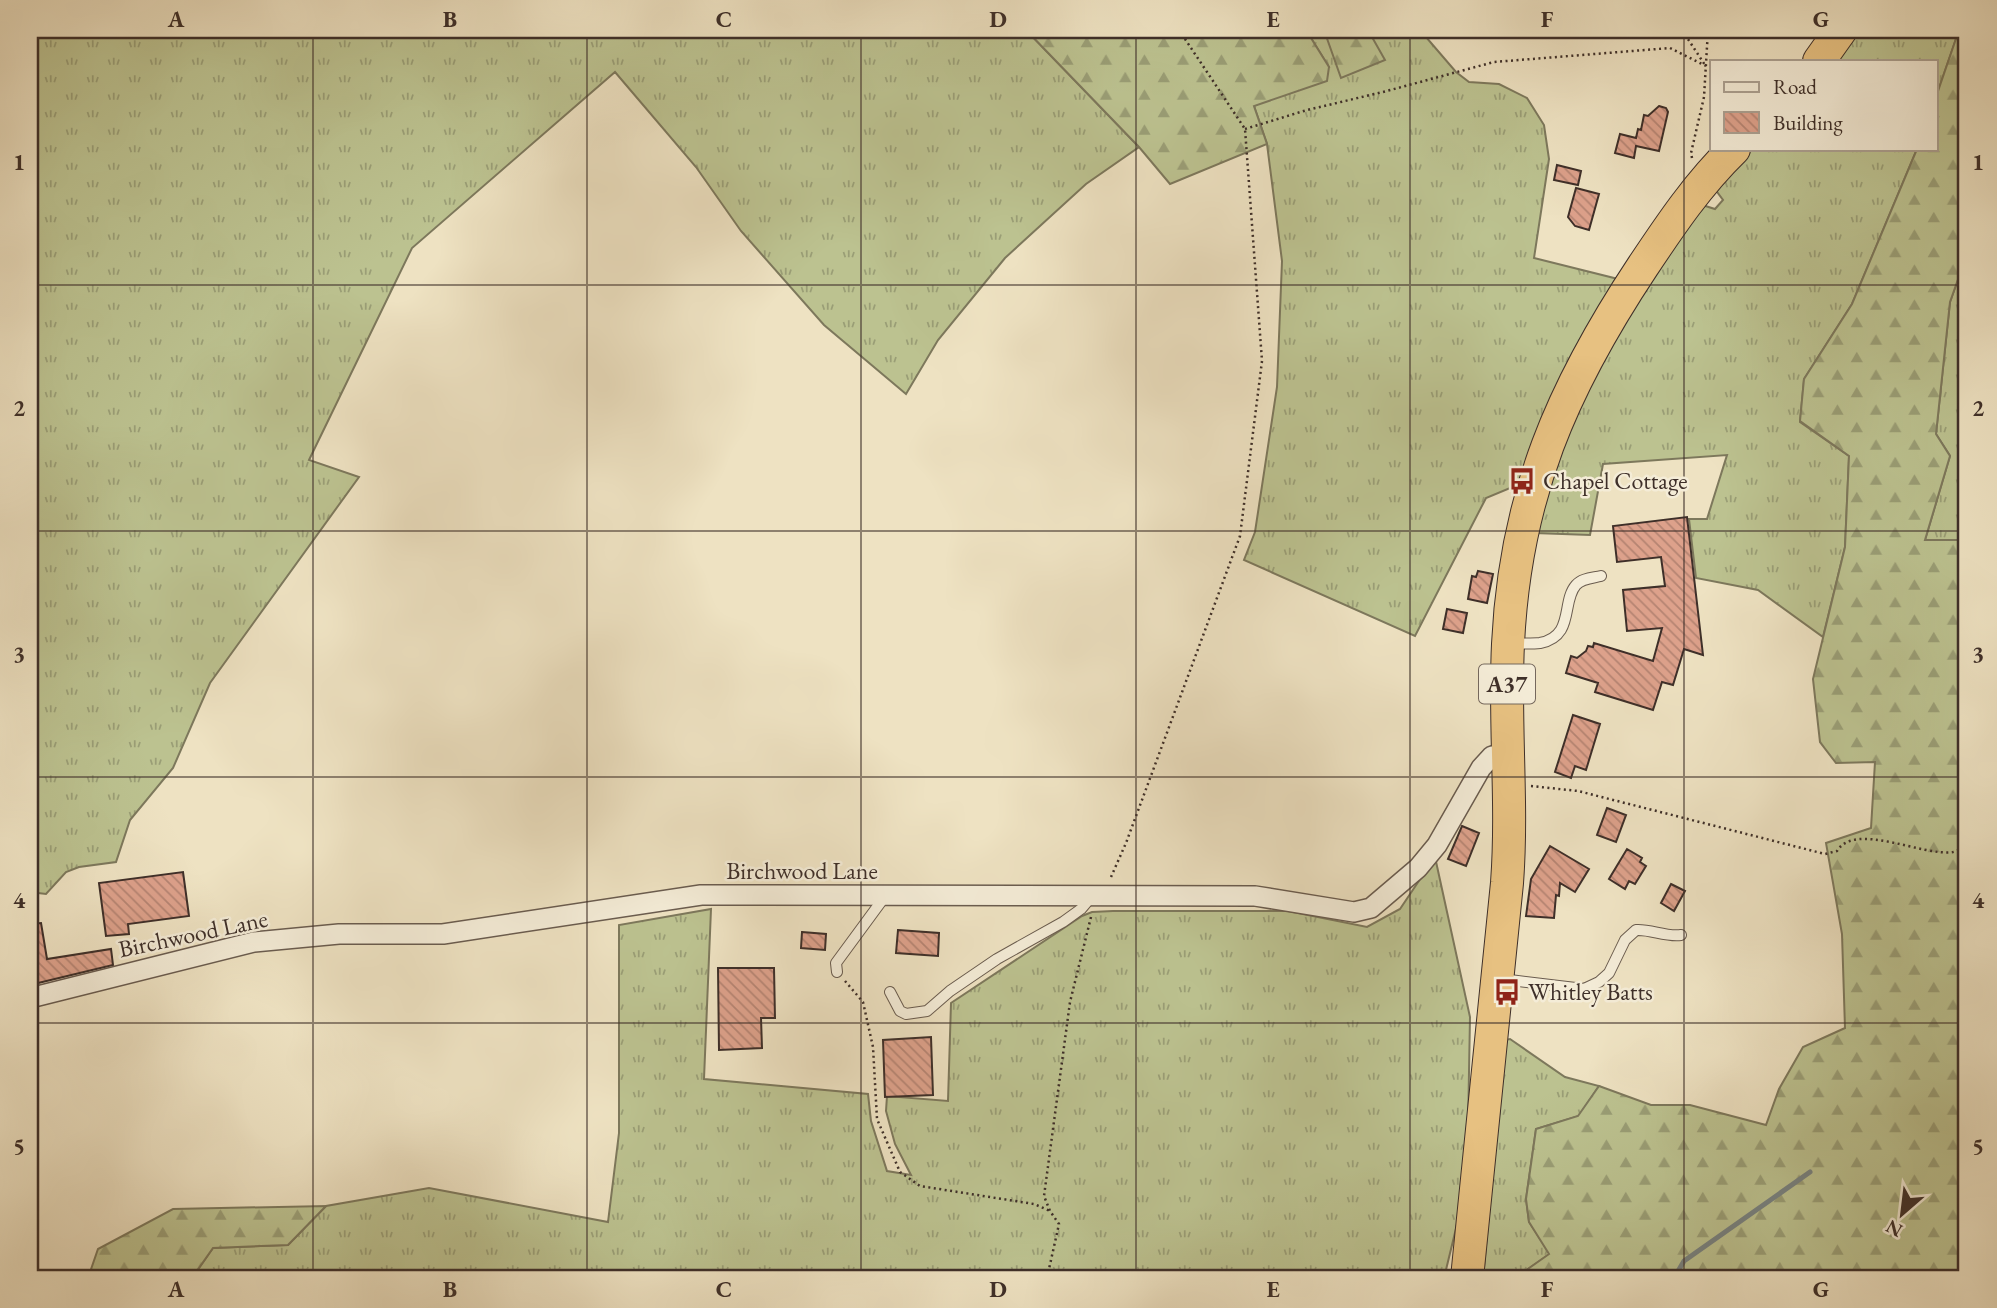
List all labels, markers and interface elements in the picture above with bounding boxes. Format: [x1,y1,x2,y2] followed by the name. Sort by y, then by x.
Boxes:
[167,4,185,34] text: A
[443,4,457,34] text: B
[716,4,732,34] text: C
[989,4,1007,34] text: D
[1266,4,1280,34] text: E
[1541,4,1554,34] text: F
[1813,4,1829,34] text: G
[1710,60,1938,150] legend
[1773,73,1817,100] text: Road
[1773,109,1843,136] text: Building
[13,147,25,177] text: 1
[1972,147,1984,177] text: 1
[13,393,25,423] text: 2
[1972,393,1984,423] text: 2
[1543,465,1688,496] place label: Chapel Cottage
[1507,466,1537,496] bus stop icon: Chapel Cottage
[13,639,25,669] text: 3
[1972,639,1984,669] text: 3
[1479,664,1535,704] road number: A37
[726,855,878,886] street label: Birchwood Lane
[13,885,26,915] text: 4
[1972,885,1985,915] text: 4
[115,903,270,964] street label: Birchwood Lane
[1528,976,1653,1007] place label: Whitley Batts
[1492,977,1522,1007] bus stop icon: Whitley Batts
[13,1131,25,1161] text: 5
[1972,1131,1984,1161] text: 5
[1868,1178,1938,1248] north arrow
[1881,1214,1907,1243] text: N
[167,1274,185,1304] text: A
[443,1274,457,1304] text: B
[716,1274,732,1304] text: C
[989,1274,1007,1304] text: D
[1266,1274,1280,1304] text: E
[1541,1274,1554,1304] text: F
[1813,1274,1829,1304] text: G

